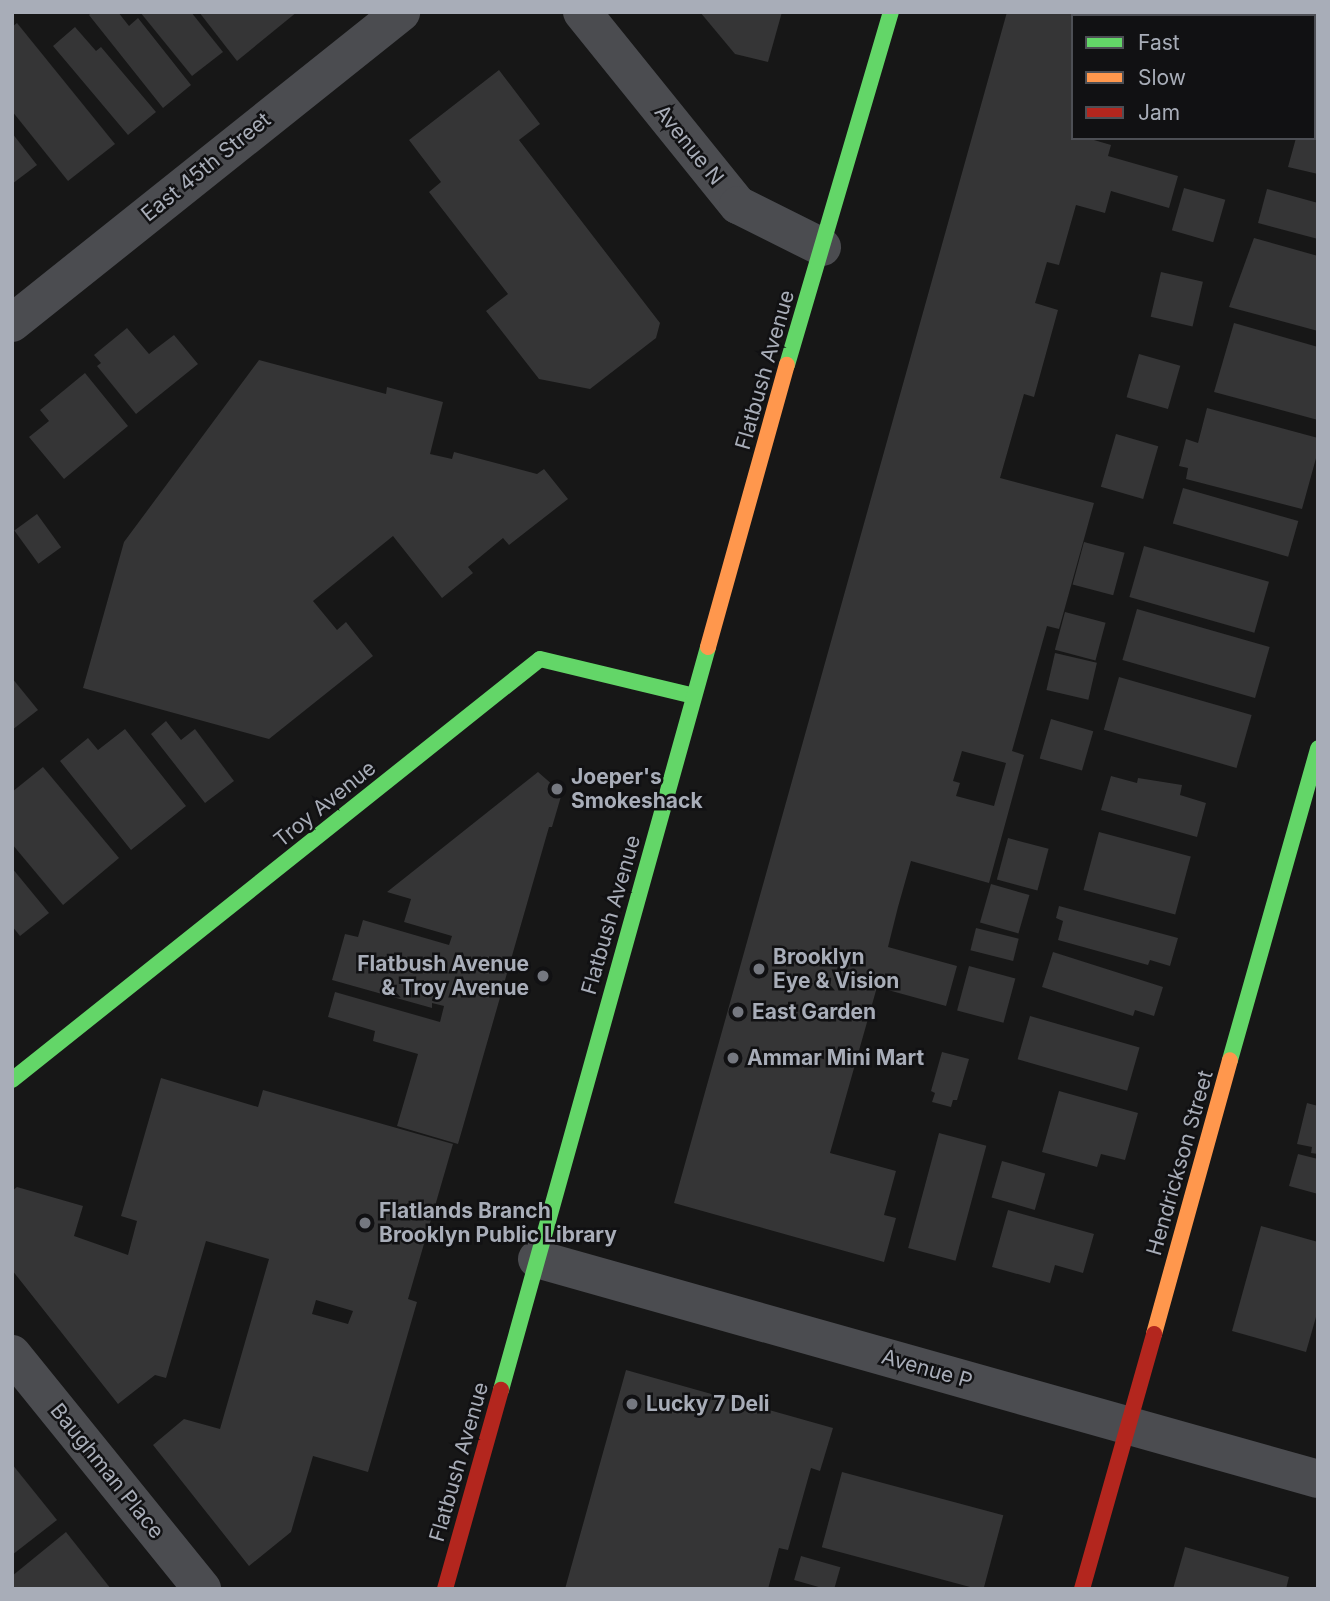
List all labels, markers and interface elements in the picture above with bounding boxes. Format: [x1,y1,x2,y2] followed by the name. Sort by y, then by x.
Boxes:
[1071,14,1316,140] legend
[1138,30,1180,55] text: Fast
[1138,65,1186,90] text: Slow
[649,100,729,190] street label: Avenue N
[1138,100,1180,125] text: Jam
[136,107,276,227] street label: East 45th Street
[730,287,800,453] street label: Flatbush Avenue
[269,755,381,853] street label: Troy Avenue
[571,764,703,814] place label: Joeper's Smokeshack
[549,781,565,797] marker: Joeper's Smokeshack
[576,832,646,998] street label: Flatbush Avenue
[773,944,899,994] place label: Brooklyn Eye & Vision
[357,951,529,1001] place label: Flatbush Avenue & Troy Avenue
[751,961,767,977] marker: Brooklyn Eye & Vision
[535,968,551,984] marker: Flatbush Avenue & Troy Avenue
[752,999,876,1025] place label: East Garden
[730,1004,746,1020] marker: East Garden
[747,1045,924,1071] place label: Ammar Mini Mart
[725,1050,741,1066] marker: Ammar Mini Mart
[1142,1068,1218,1258] street label: Hendrickson Street
[379,1198,617,1248] place label: Flatlands Branch Brooklyn Public Library
[357,1215,373,1231] marker: Flatlands Branch Brooklyn Public Library
[879,1344,975,1394] street label: Avenue P
[424,1379,494,1545] street label: Flatbush Avenue
[646,1391,770,1417] place label: Lucky 7 Deli
[624,1396,640,1412] marker: Lucky 7 Deli
[45,1398,169,1544] street label: Baughman Place

